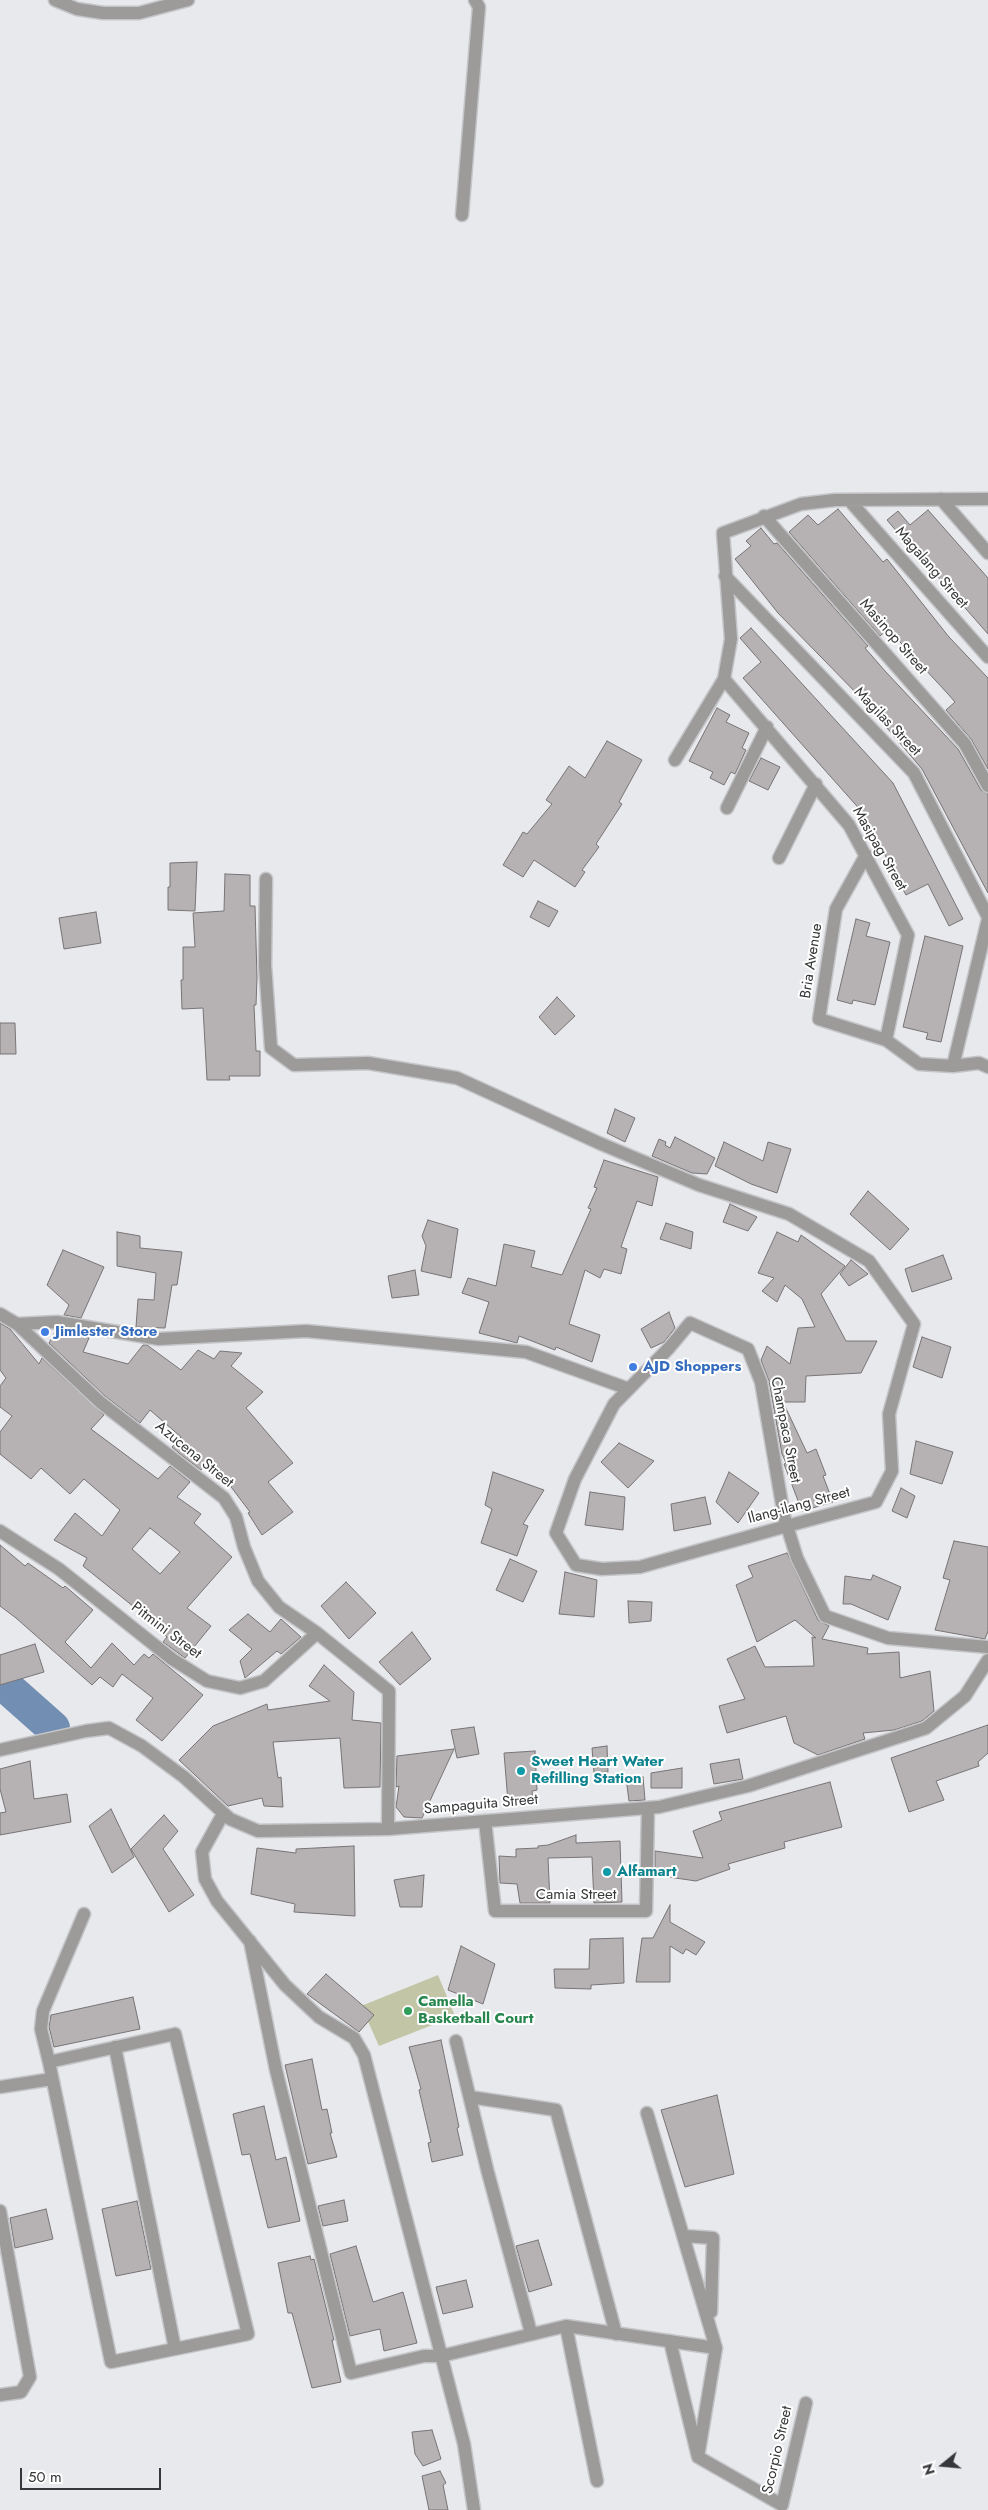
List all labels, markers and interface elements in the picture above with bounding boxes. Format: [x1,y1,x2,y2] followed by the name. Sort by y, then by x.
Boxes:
[891,523,971,613] street label: Magalang Street
[855,596,931,678] street label: Masinop Street
[850,684,924,760] street label: Magilas Street
[848,804,910,894] street label: Masipag Street
[797,922,827,1000] street label: Bria Avenue
[55,1323,157,1341] place label: Jimlester Store
[39,1326,51,1338] marker: Jimlester Store
[643,1358,741,1376] place label: AJD Shoppers
[627,1361,639,1373] marker: AJD Shoppers
[766,1376,804,1484] street label: Champaca Street
[151,1418,237,1492] street label: Azucena Street
[746,1484,852,1528] street label: Ilang-ilang Street
[127,1599,205,1663] street label: Pitmini Street
[531,1753,664,1788] place label: Sweet Heart Water Refilling Station
[515,1765,527,1777] marker: Sweet Heart Water Refilling Station
[423,1791,539,1819] street label: Sampaguita Street
[617,1863,677,1881] place label: Alfamart
[601,1866,613,1878] marker: Alfamart
[536,1886,616,1904] street label: Camia Street
[418,1993,534,2028] place label: Camella Basketball Court
[402,2005,414,2017] marker: Camella Basketball Court
[759,2404,797,2496] street label: Scorpio Street
[918,2440,968,2490] north arrow
[22,2458,164,2490] scale bar
[917,2461,940,2478] text: N
[28,2466,62,2488] text: 50 m

